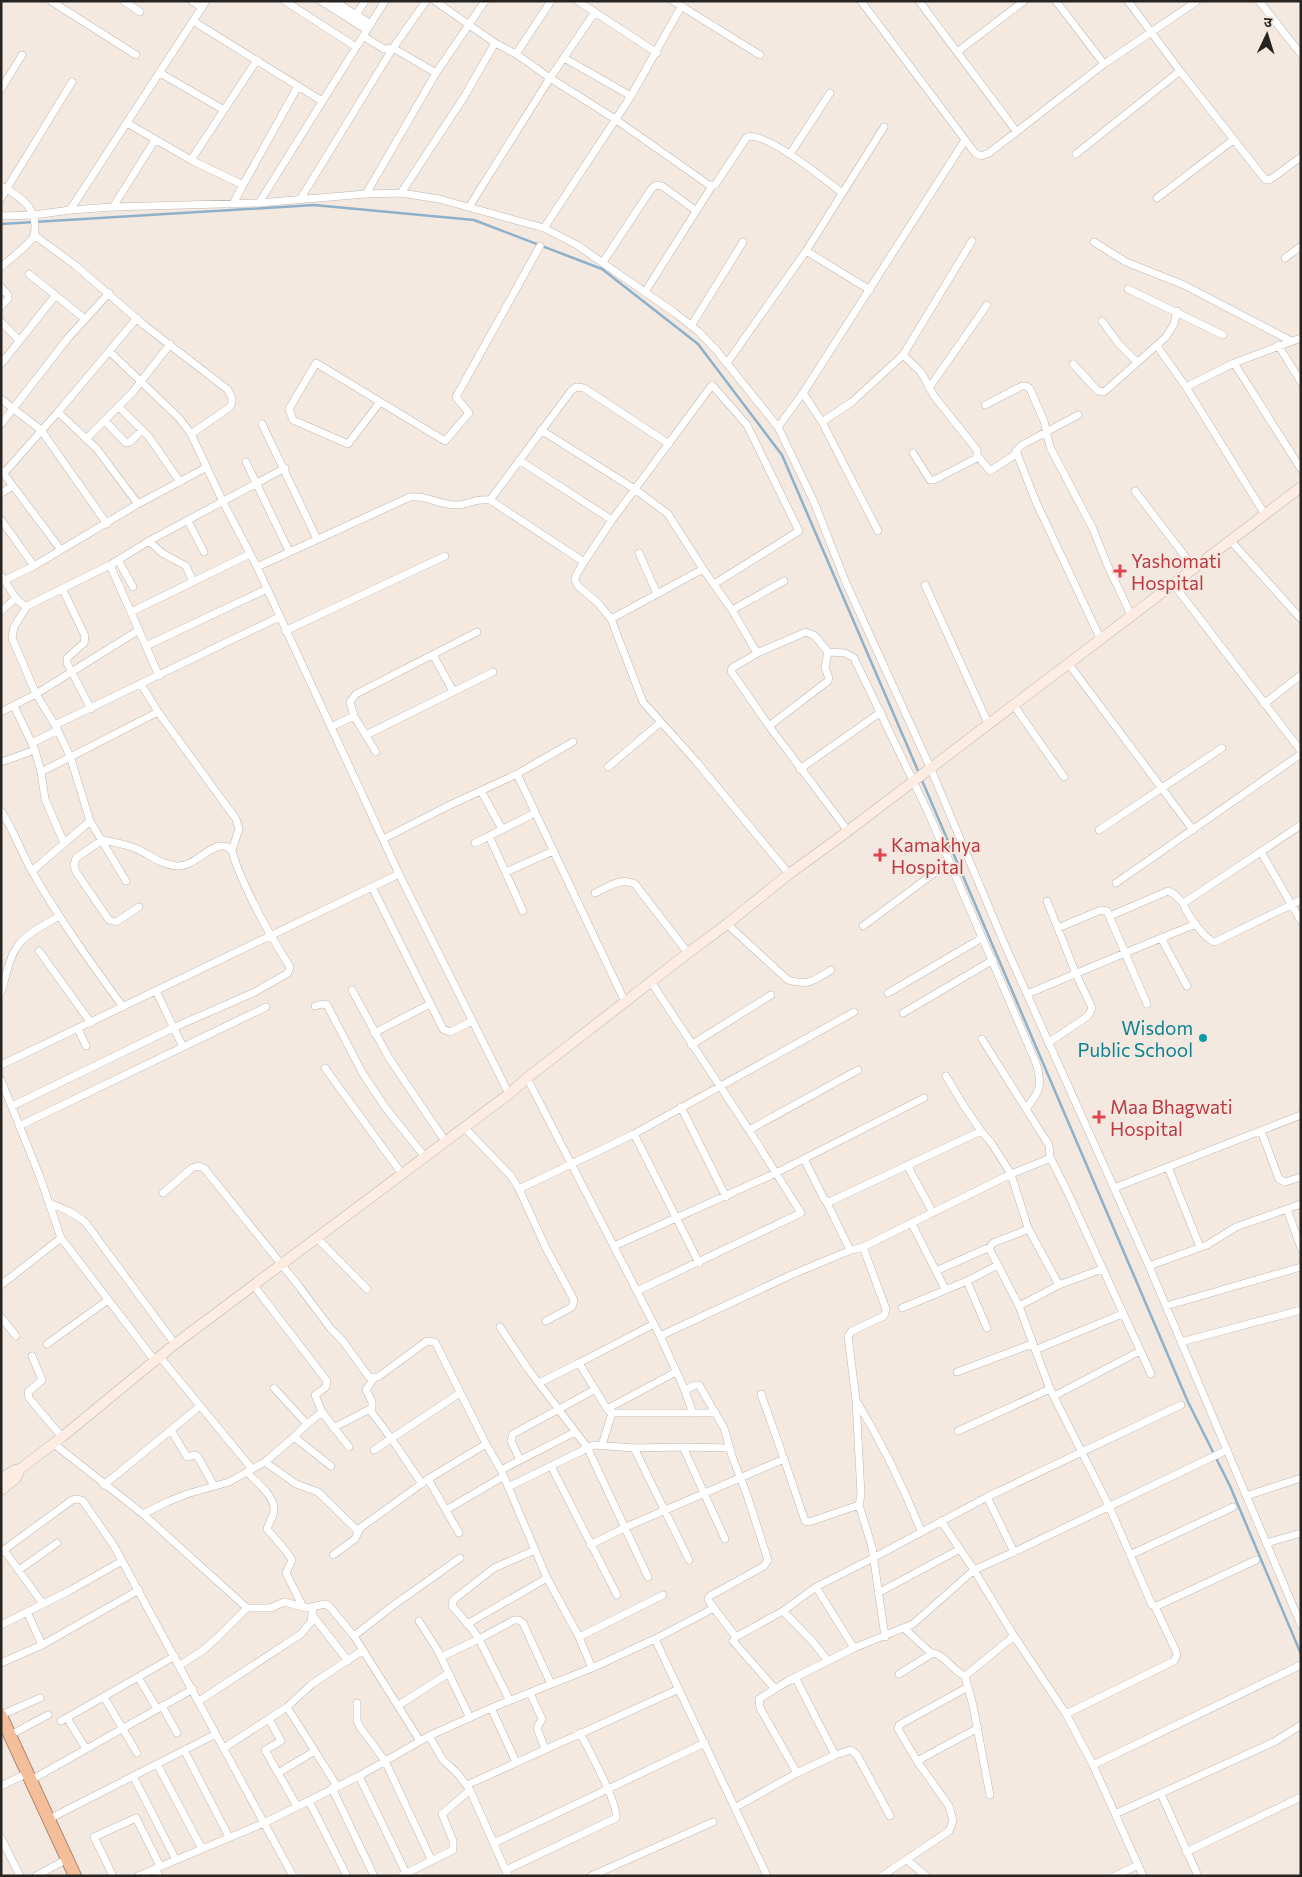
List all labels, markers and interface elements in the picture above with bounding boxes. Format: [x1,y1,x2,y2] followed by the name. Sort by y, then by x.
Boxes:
[1242,10,1292,60] north arrow
[1263,13,1273,30] text: उ
[1131,549,1222,594] place label: Yashomati Hospital
[1113,564,1127,578] marker: Yashomati Hospital
[891,833,981,878] place label: Kamakhya Hospital
[873,848,887,862] marker: Kamakhya Hospital
[1078,1016,1193,1061] place label: Wisdom Public School
[1197,1032,1209,1044] marker: Wisdom Public School
[1110,1095,1233,1140] place label: Maa Bhagwati Hospital
[1092,1110,1106,1124] marker: Maa Bhagwati Hospital

